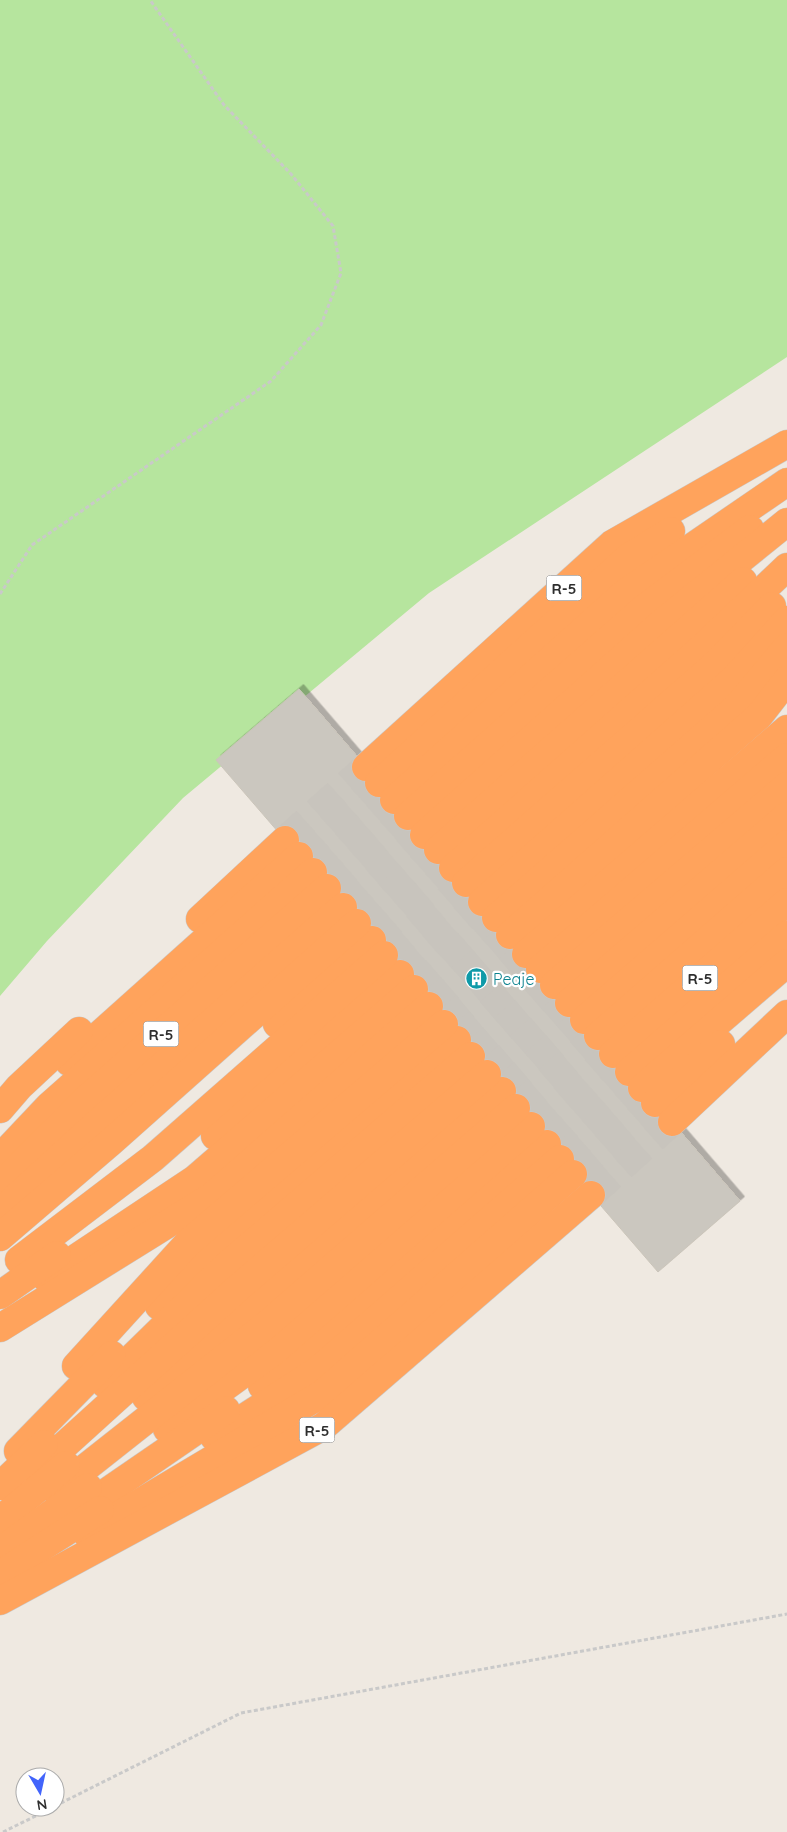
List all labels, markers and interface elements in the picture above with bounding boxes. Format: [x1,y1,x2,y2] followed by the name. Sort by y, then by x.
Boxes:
[546,576,582,600] road number: R-5
[682,966,718,990] road number: R-5
[465,967,489,991] building icon: Peaje
[493,969,535,989] place label: Peaje
[144,1022,178,1046] road number: R-5
[300,1418,334,1442] road number: R-5
[15,1767,65,1817] north arrow
[36,1795,49,1815] text: N

